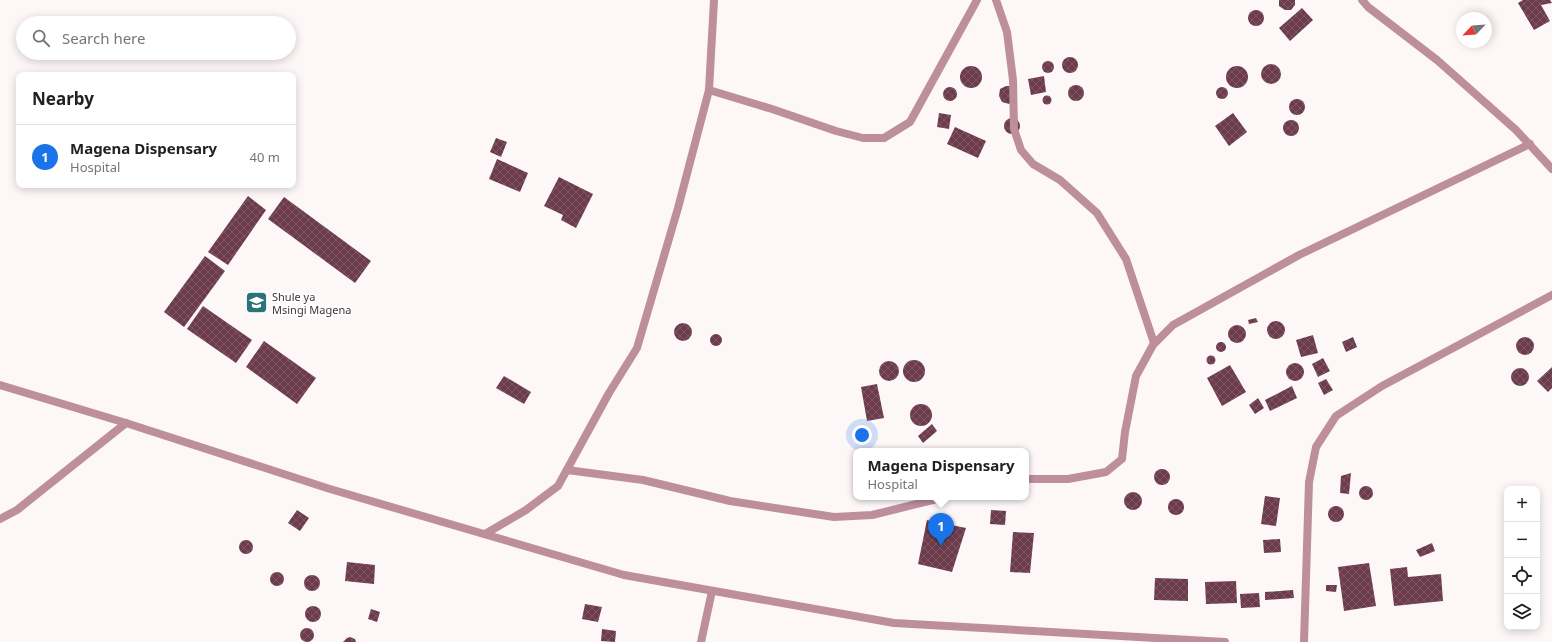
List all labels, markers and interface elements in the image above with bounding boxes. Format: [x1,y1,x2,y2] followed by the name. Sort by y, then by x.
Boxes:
[1456,12,1492,48] north arrow
[16,16,296,60] search box
[30,27,52,49] icon: search
[62,28,145,48] text: Search here
[32,87,94,110] text: Nearby
[70,138,217,158] text: Magena Dispensary
[41,148,49,166] text: 1
[250,148,280,166] text: 40 m
[70,158,120,176] text: Hospital
[243,289,269,315] school or university icon: Shule ya Msingi Magena
[272,289,351,317] place label: Shule ya Msingi Magena
[852,425,872,445] your location
[853,448,1029,500] popup
[867,455,1015,475] text: Magena Dispensary
[867,475,918,493] text: Hospital
[1504,486,1540,630] map controls
[1504,486,1540,522] button: +
[928,513,954,546] pin: 1
[1504,522,1540,558] button: −
[1504,558,1540,594] button: locate
[1504,594,1540,630] button: layers

